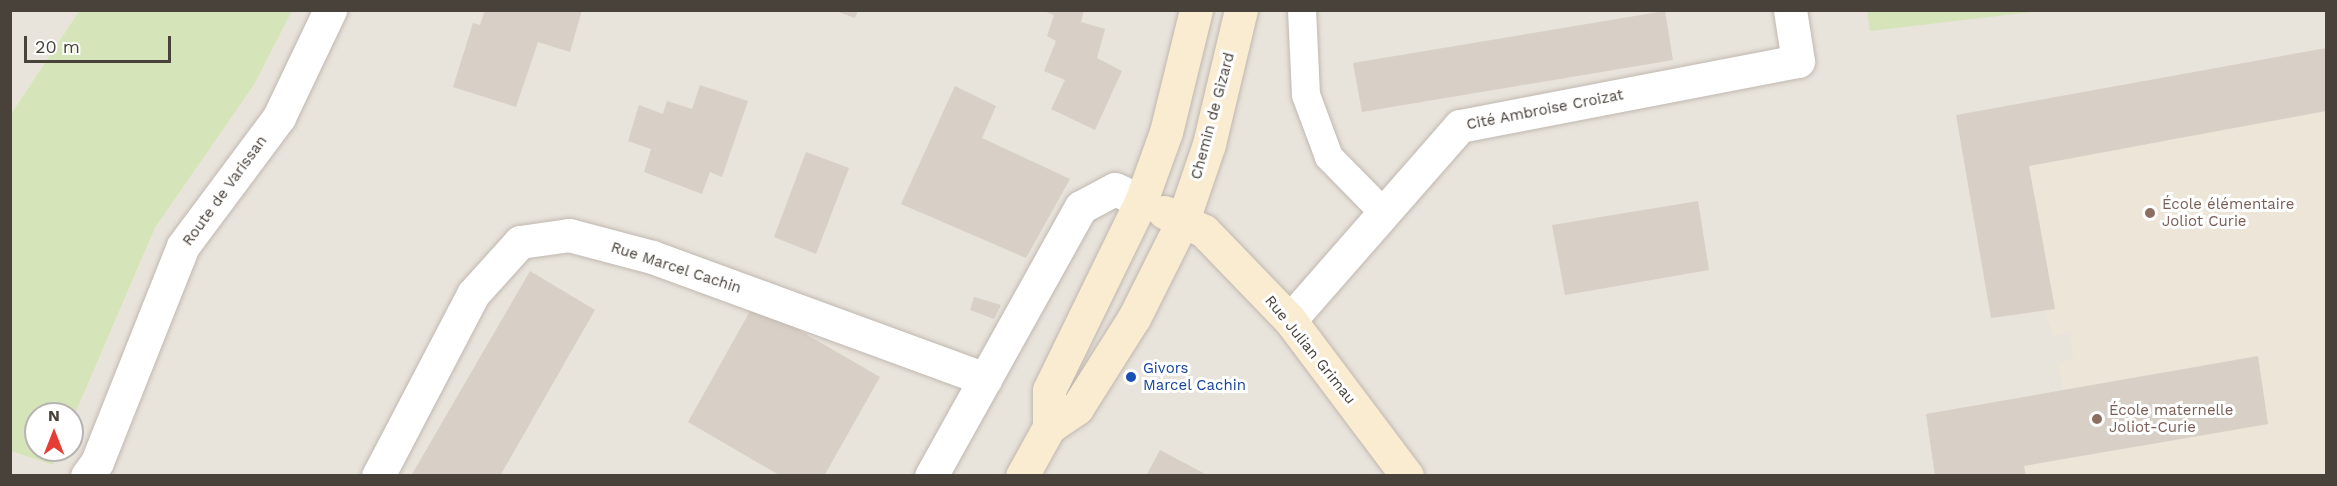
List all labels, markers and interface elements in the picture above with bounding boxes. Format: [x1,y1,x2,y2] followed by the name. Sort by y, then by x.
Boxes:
[27,24,174,62] scale bar
[35,36,80,57] text: 20 m
[1187,51,1239,181] street label: Chemin de Gizard
[1465,86,1625,134] street label: Cité Ambroise Croizat
[179,132,271,250] street label: Route de Varissan
[2162,195,2294,230] place label: École élémentaire Joliot Curie
[2143,206,2157,220] marker: École élémentaire Joliot Curie
[608,238,744,298] street label: Rue Marcel Cachin
[1261,292,1359,408] street label: Rue Julian Grimau
[1143,359,1247,394] place label: Givors Marcel Cachin
[1124,370,1138,384] marker: Givors Marcel Cachin
[2109,401,2233,436] place label: École maternelle Joliot-Curie
[24,402,84,462] north arrow
[48,406,60,425] text: N
[2090,412,2104,426] marker: École maternelle Joliot-Curie

